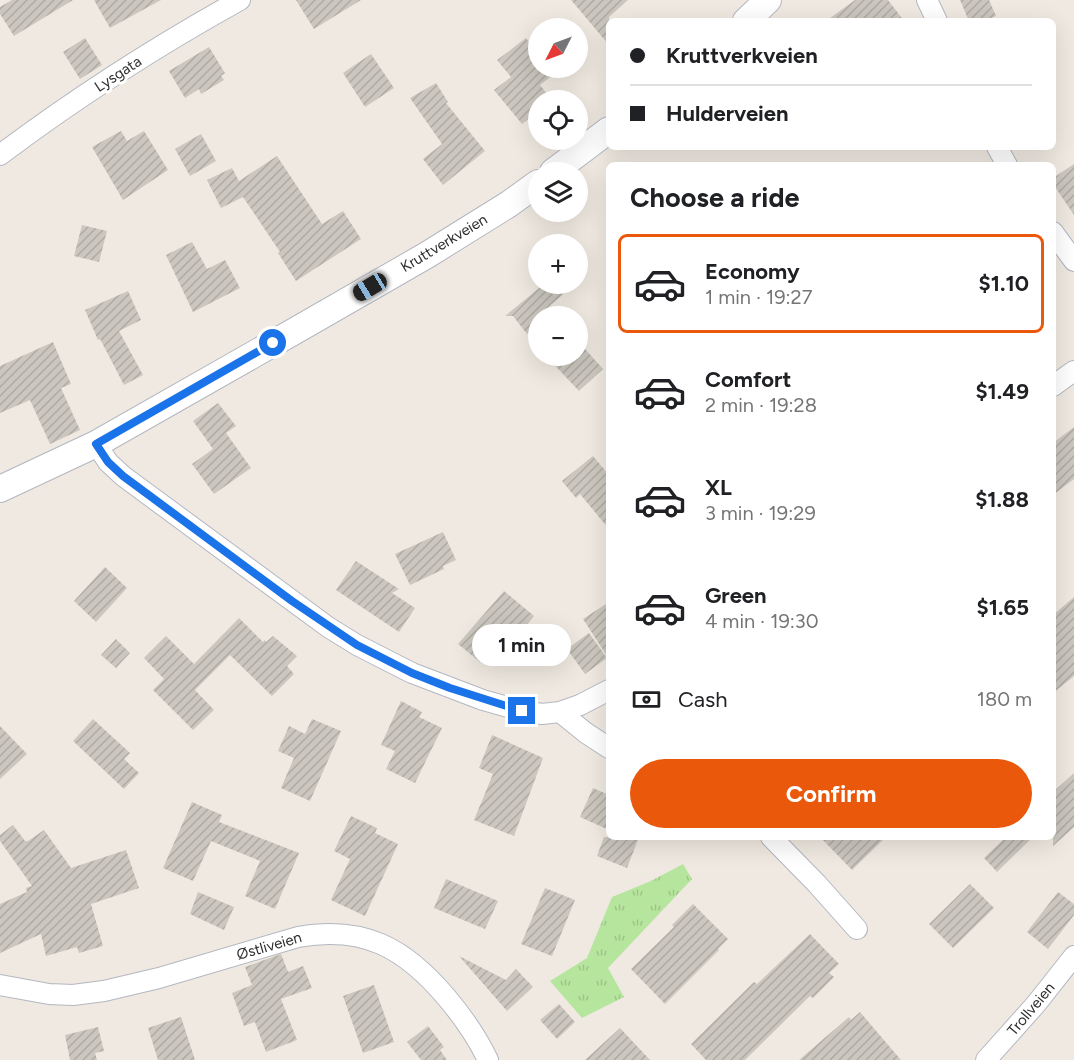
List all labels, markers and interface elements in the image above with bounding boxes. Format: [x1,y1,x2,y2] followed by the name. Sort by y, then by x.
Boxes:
[528,18,588,78] north arrow
[528,18,588,366] map controls
[666,42,818,69] text: Kruttverkveien
[91,52,145,96] street label: Lysgata
[528,90,588,150] button: locate
[666,100,789,127] text: Hulderveien
[528,162,588,222] button: layers
[630,181,799,214] text: Choose a ride
[397,210,491,276] street label: Kruttverkveien
[528,234,588,294] button: +
[633,257,687,311] icon: car
[705,258,800,285] text: Economy
[350,270,390,304] car
[979,270,1029,297] text: $1.10
[705,285,813,309] text: 1 min · 19:27
[528,306,588,366] button: −
[259,329,286,356] route start
[633,365,687,419] icon: car
[705,366,791,393] text: Comfort
[975,378,1029,405] text: $1.49
[705,393,817,417] text: 2 min · 19:28
[633,473,687,527] icon: car
[705,474,732,501] text: XL
[975,486,1029,513] text: $1.88
[705,501,816,525] text: 3 min · 19:29
[633,581,687,635] icon: car
[705,582,767,609] text: Green
[977,594,1029,621] text: $1.65
[705,609,818,633] text: 4 min · 19:30
[472,624,572,666] callout: 1 min
[498,633,545,657] text: 1 min
[630,683,663,716] icon: cash
[678,686,728,713] text: Cash
[977,687,1032,711] text: 180 m
[508,697,535,724] route end
[630,759,1032,828] button: Confirm
[234,928,304,964] street label: Østliveien
[1004,979,1058,1039] street label: Trollveien

